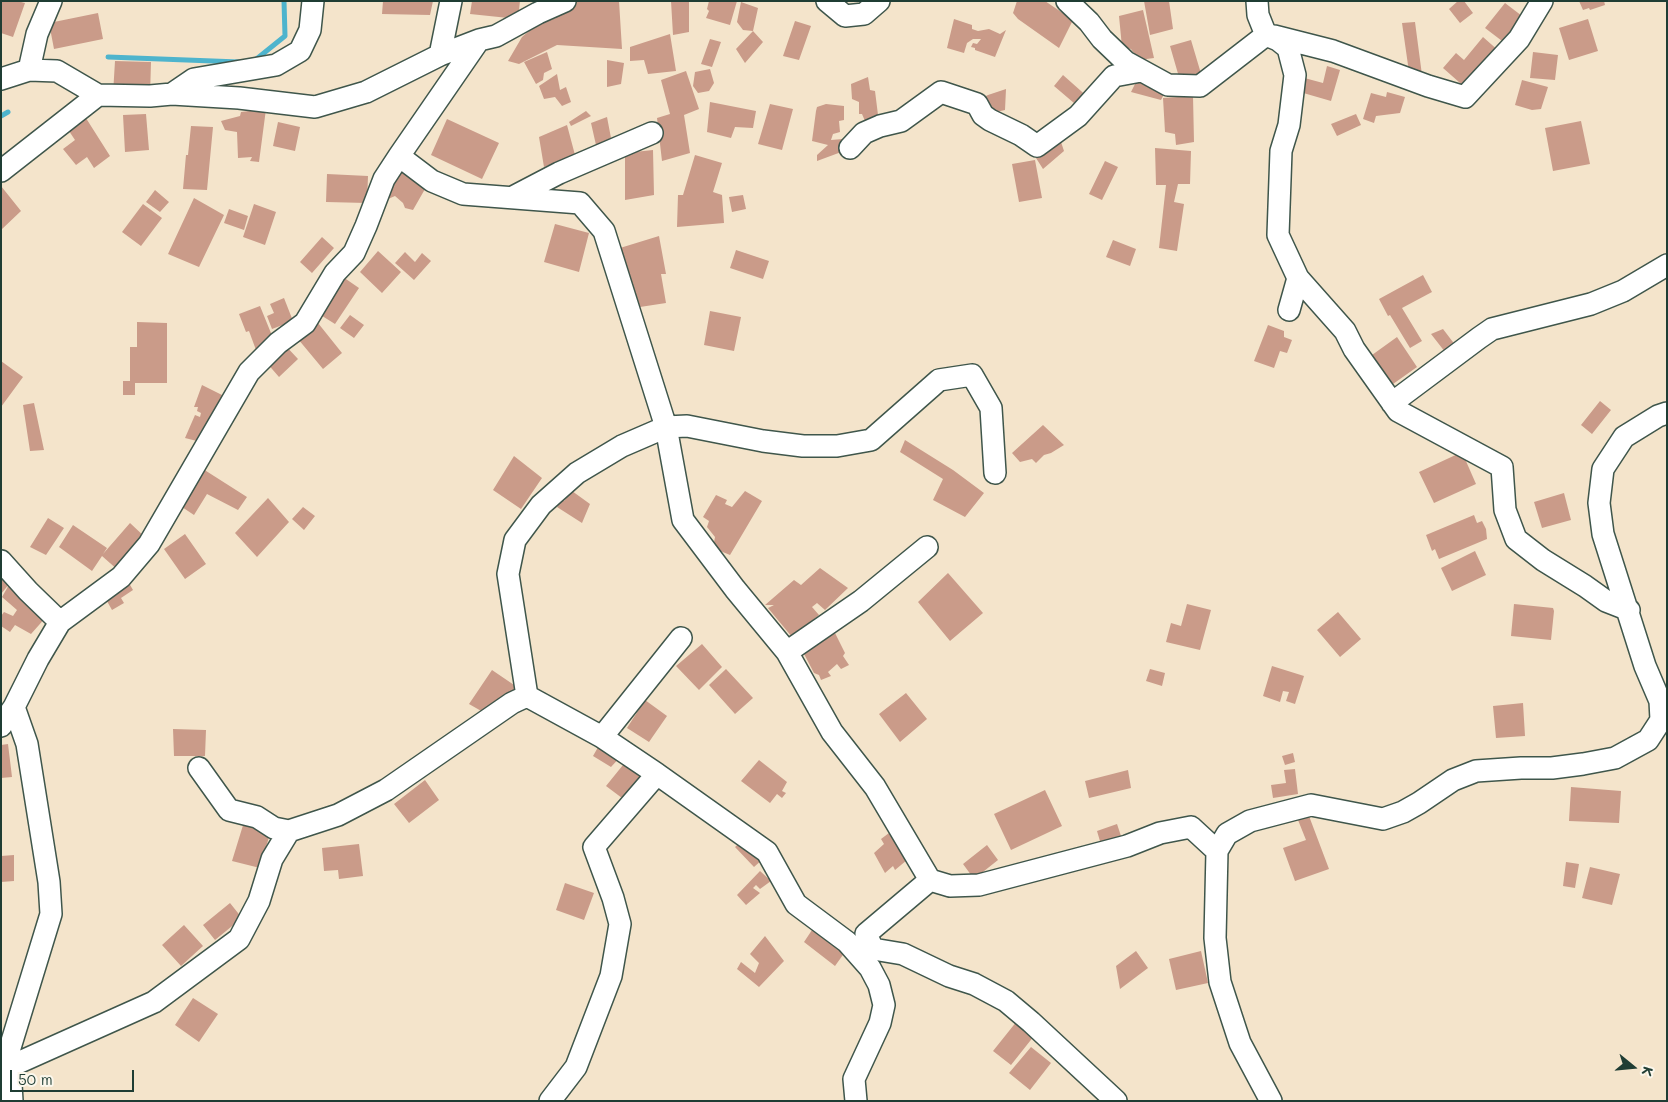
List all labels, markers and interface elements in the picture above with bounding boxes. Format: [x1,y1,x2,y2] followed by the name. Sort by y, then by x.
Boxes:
[1608,1042,1658,1092] north arrow
[12,1060,136,1092] scale bar
[1637,1064,1658,1079] text: K
[18,1069,53,1089] text: 50 m

